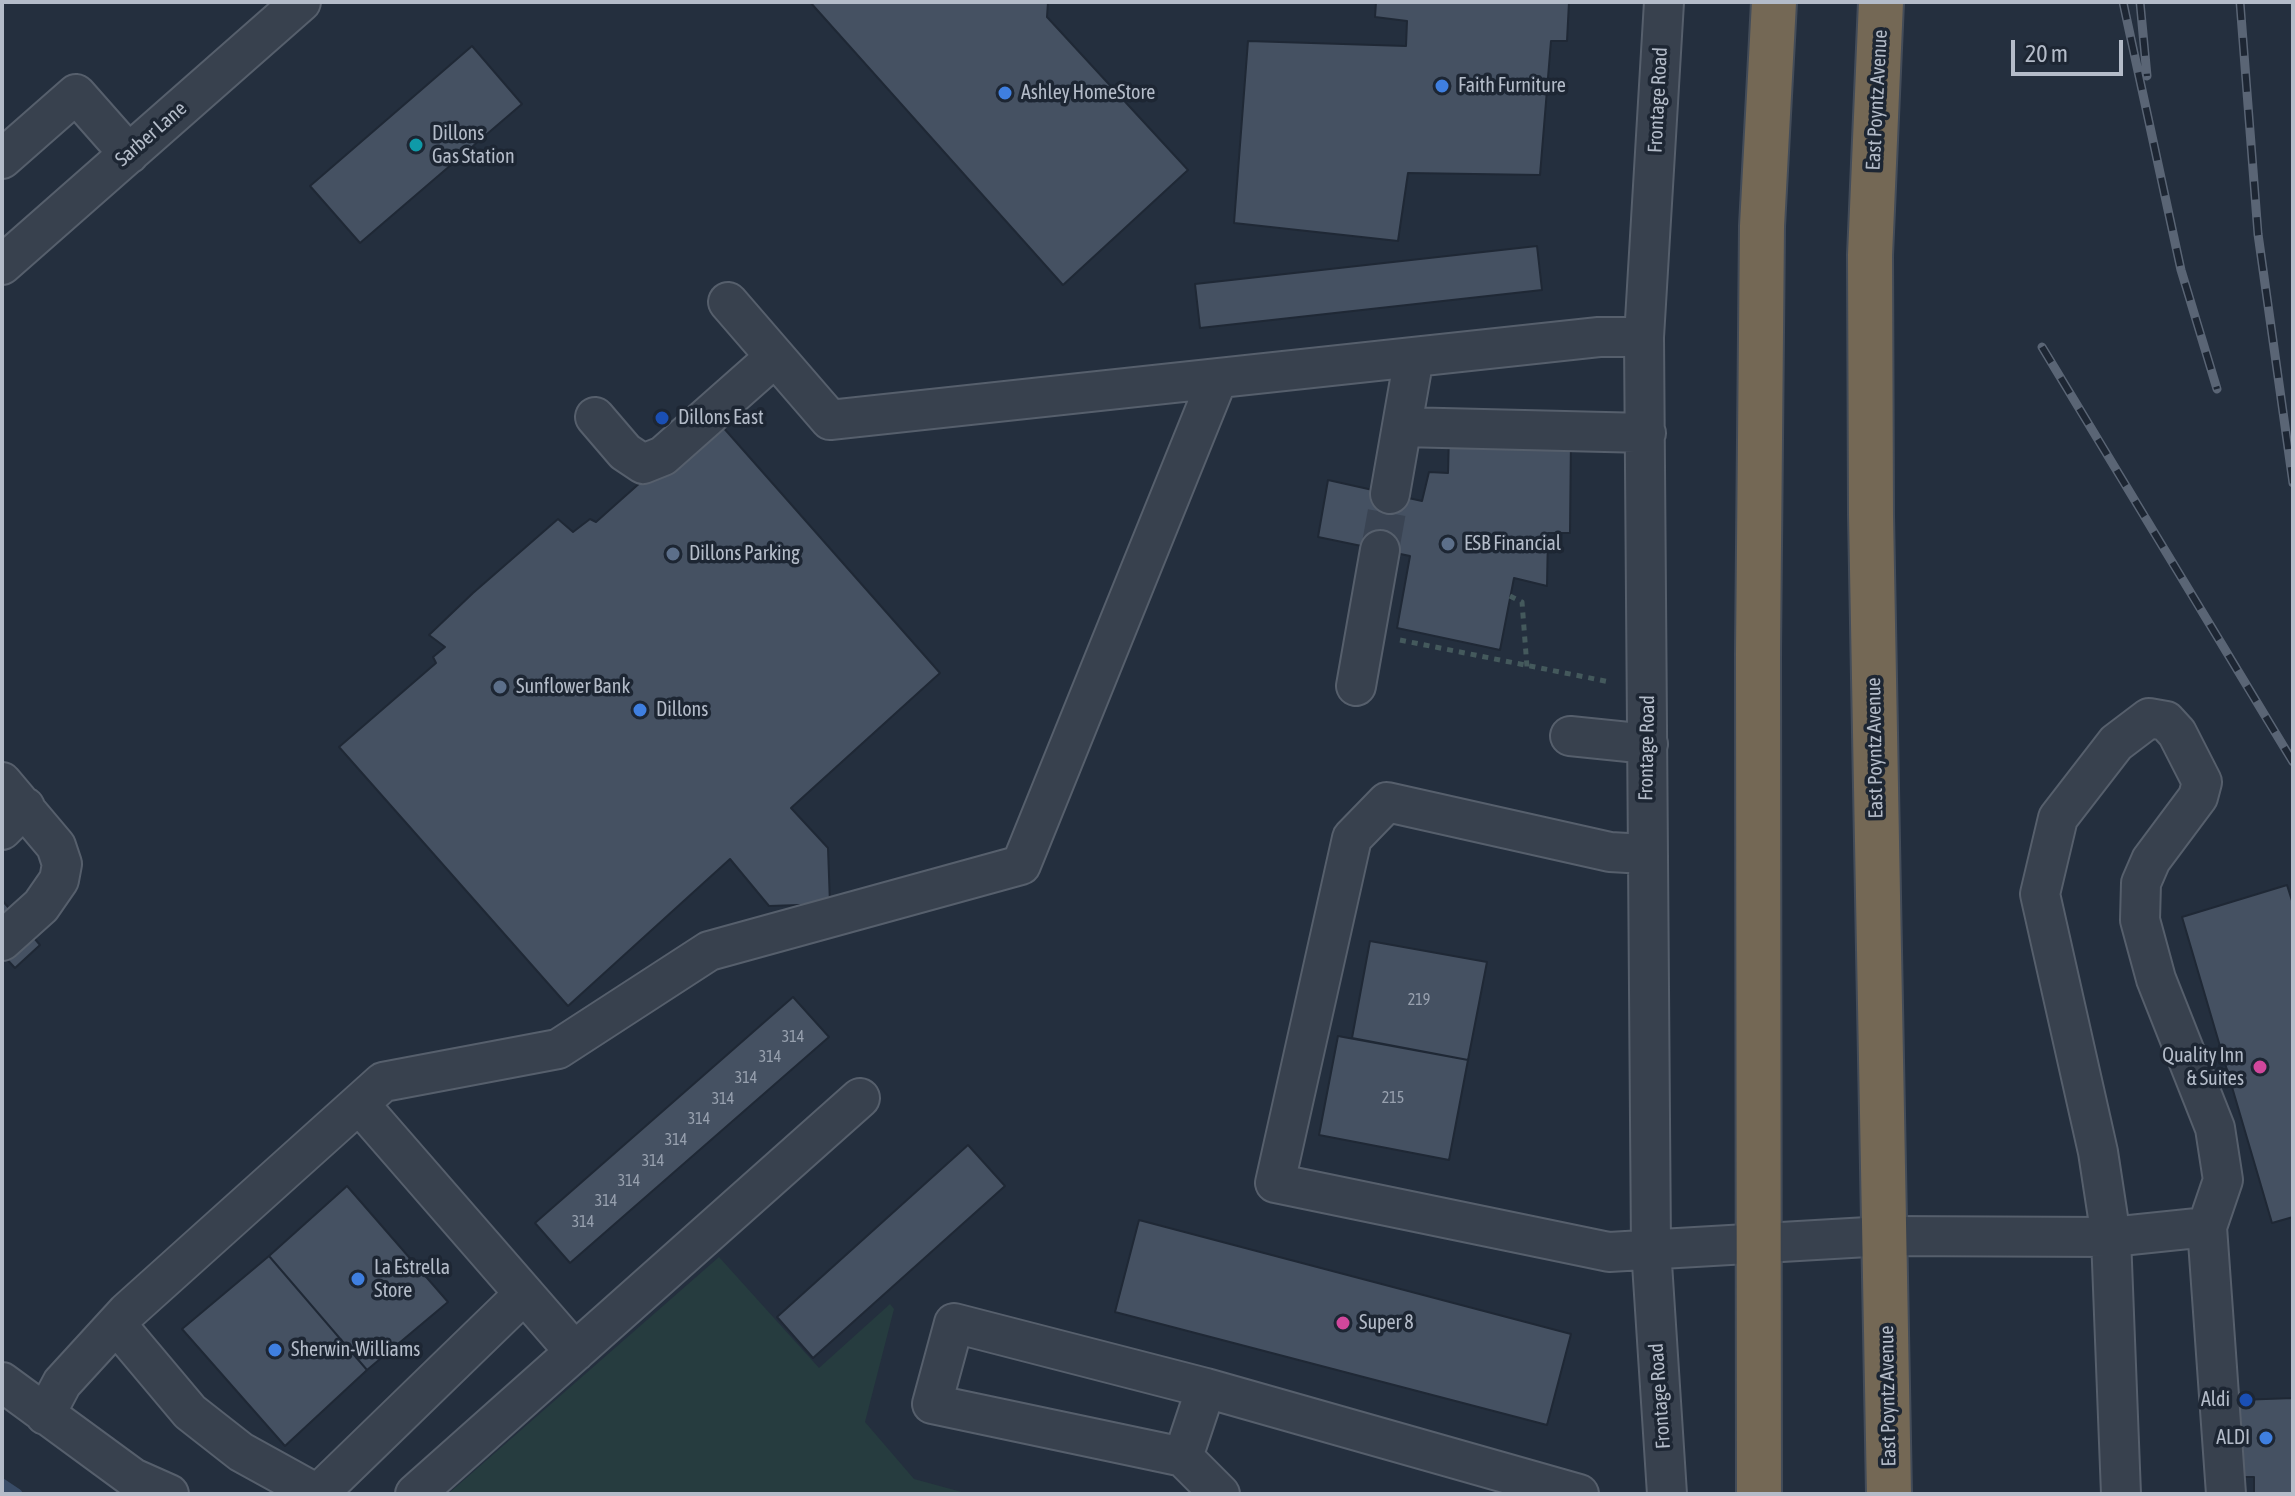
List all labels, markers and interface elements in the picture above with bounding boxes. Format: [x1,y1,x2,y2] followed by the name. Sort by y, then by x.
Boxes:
[2015,24,2127,74] scale bar
[1861,29,1893,171] street label: East Poyntz Avenue
[2025,40,2068,67] text: 20 m
[1643,46,1673,154] street label: Frontage Road
[1458,74,1566,98] place label: Faith Furniture
[1433,77,1451,95] marker: Faith Furniture
[1021,81,1155,105] place label: Ashley HomeStore
[996,84,1014,102] marker: Ashley HomeStore
[110,97,192,171] street label: Sarber Lane
[432,122,515,169] place label: Dillons Gas Station
[407,136,425,154] marker: Dillons Gas Station
[678,406,764,430] place label: Dillons East
[653,409,671,427] marker: Dillons East
[1464,532,1561,556] place label: ESB Financial
[1439,535,1457,553] marker: ESB Financial
[689,542,800,566] place label: Dillons Parking
[664,545,682,563] marker: Dillons Parking
[516,675,630,699] place label: Sunflower Bank
[1862,677,1888,819] street label: East Poyntz Avenue
[491,678,509,696] marker: Sunflower Bank
[1634,695,1660,801] street label: Frontage Road
[656,698,708,722] place label: Dillons
[631,701,649,719] marker: Dillons
[1408,990,1430,1010] house number: 219
[782,1027,804,1047] house number: 314
[2162,1044,2244,1091] place label: Quality Inn & Suites
[759,1047,781,1067] house number: 314
[2251,1058,2269,1076] marker: Quality Inn & Suites
[735,1068,757,1088] house number: 314
[1382,1088,1404,1108] house number: 215
[712,1089,734,1109] house number: 314
[688,1109,710,1129] house number: 314
[665,1130,687,1150] house number: 314
[642,1151,664,1171] house number: 314
[618,1171,640,1191] house number: 314
[595,1191,617,1211] house number: 314
[572,1212,594,1232] house number: 314
[374,1256,450,1303] place label: La Estrella Store
[349,1270,367,1288] marker: La Estrella Store
[1359,1311,1414,1335] place label: Super 8
[1334,1314,1352,1332] marker: Super 8
[1875,1325,1901,1467] street label: East Poyntz Avenue
[291,1338,420,1362] place label: Sherwin-Williams
[266,1341,284,1359] marker: Sherwin-Williams
[1644,1342,1676,1450] street label: Frontage Road
[2201,1388,2230,1412] place label: Aldi
[2237,1391,2255,1409] marker: Aldi
[2216,1426,2250,1450] place label: ALDI
[2257,1429,2275,1447] marker: ALDI

